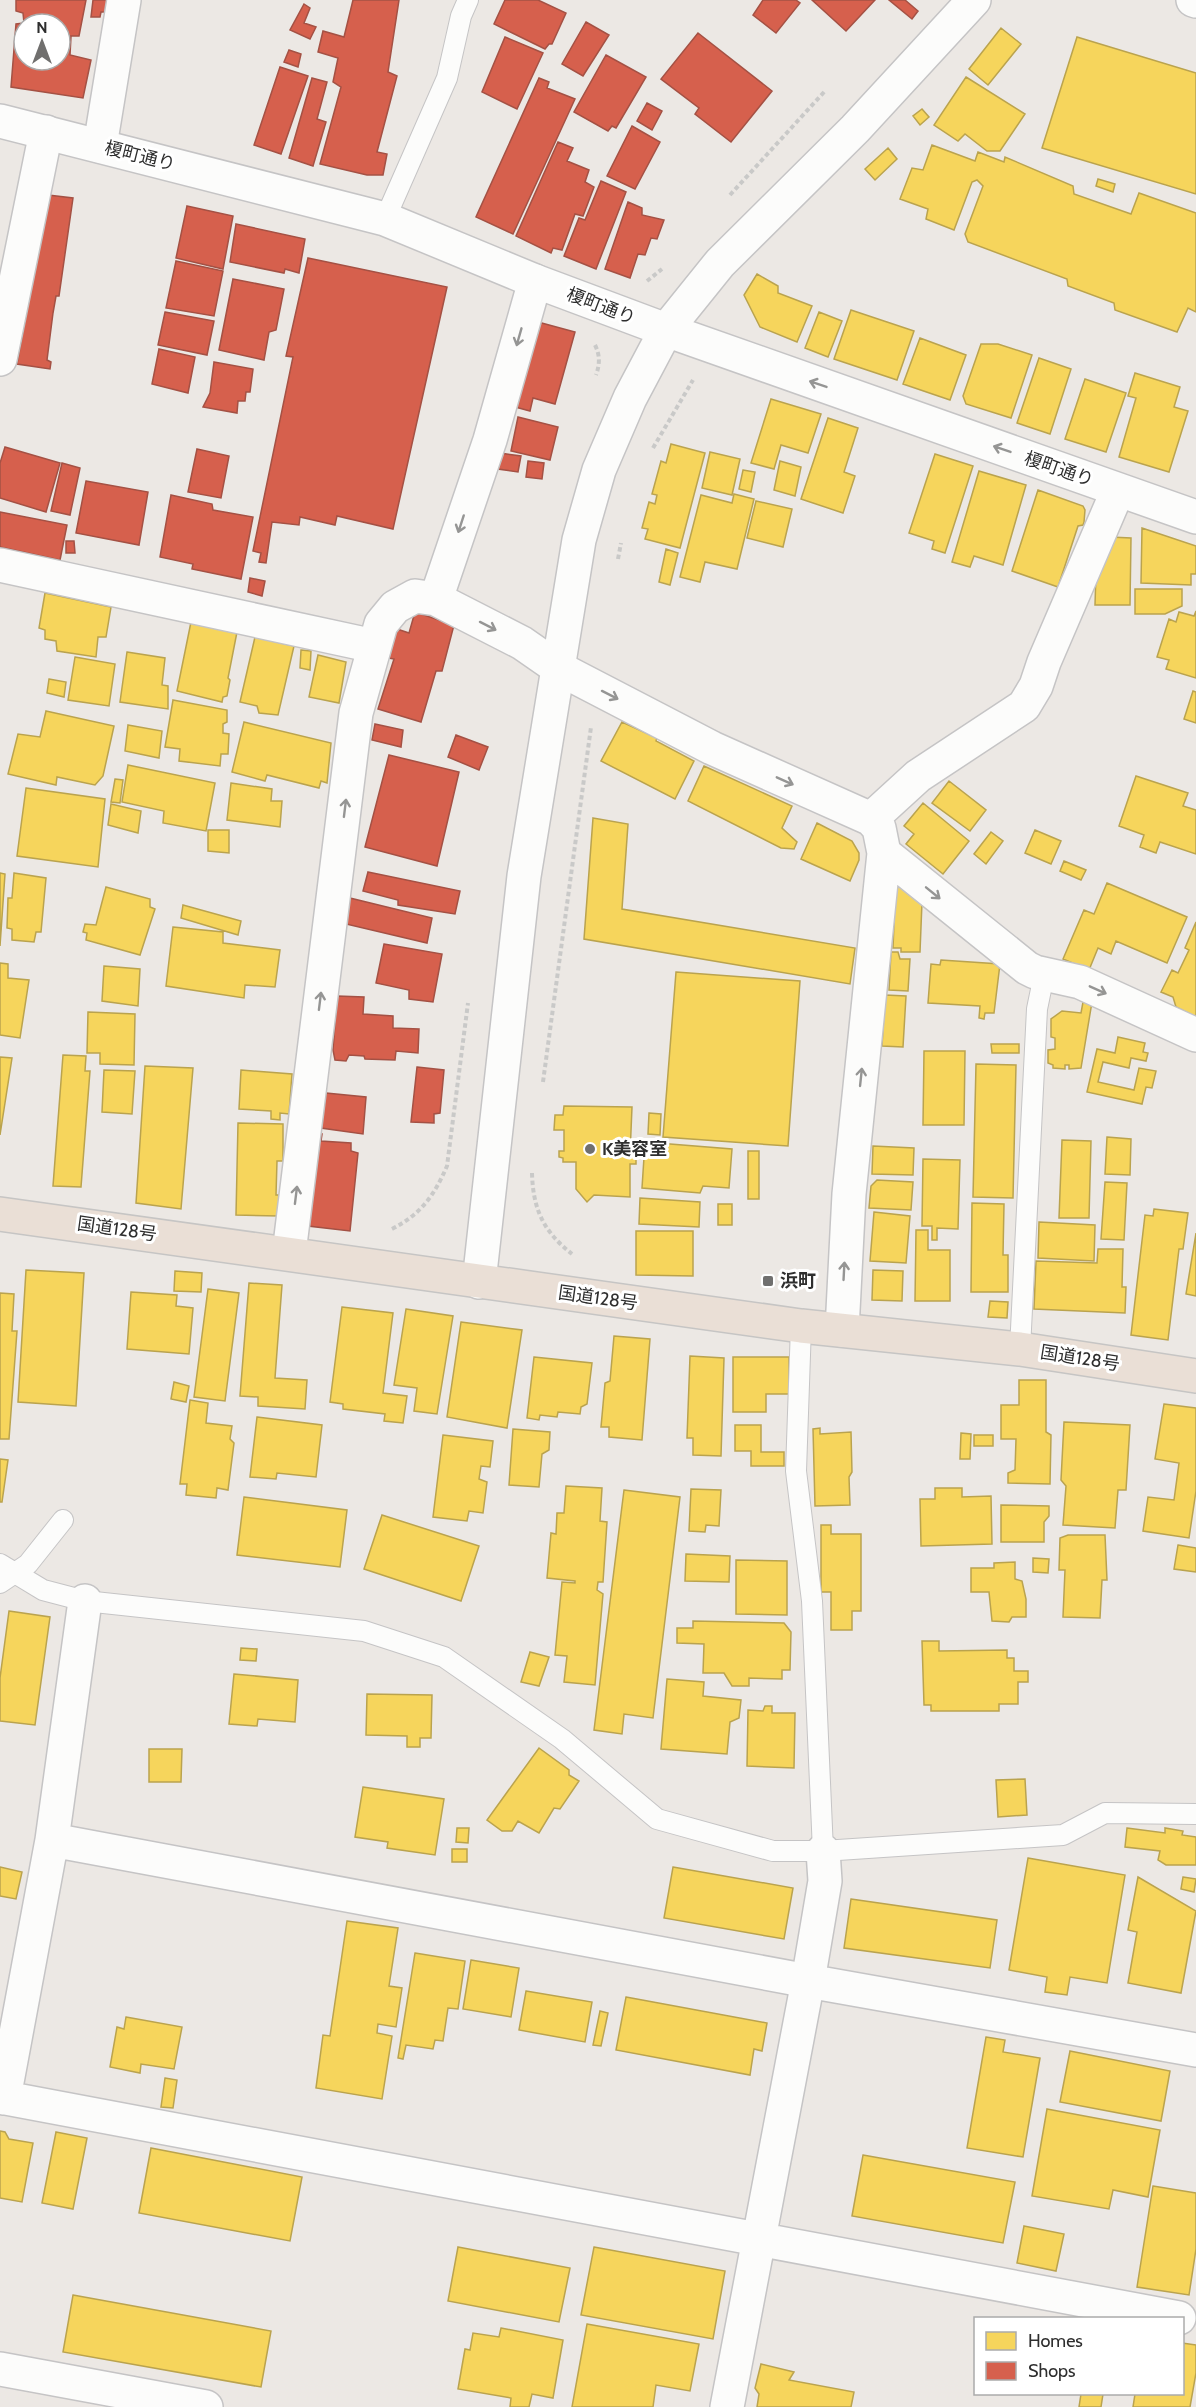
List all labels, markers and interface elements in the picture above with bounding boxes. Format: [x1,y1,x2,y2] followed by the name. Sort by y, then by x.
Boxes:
[12,12,72,72] north arrow
[36,18,48,37] text: N
[102,137,178,175] street label: 榎町通り
[563,283,639,329] street label: 榎町通り
[513,328,524,347] one-way arrow
[809,378,828,389] one-way arrow
[993,442,1012,453] one-way arrow
[1021,447,1097,491] street label: 榎町通り
[455,514,466,533] one-way arrow
[479,621,497,632] one-way arrow
[601,690,619,701] one-way arrow
[776,775,794,787] one-way arrow
[339,798,350,818] one-way arrow
[925,886,941,899] one-way arrow
[1088,985,1107,996] one-way arrow
[315,992,326,1012] one-way arrow
[856,1068,867,1088] one-way arrow
[602,1138,667,1160] place label: K美容室
[583,1142,597,1156] marker: K美容室
[290,1185,301,1205] one-way arrow
[76,1213,158,1245] street label: 国道128号
[839,1262,850,1282] one-way arrow
[780,1270,816,1292] place label: 浜町
[761,1274,775,1288] marker: 浜町
[557,1282,639,1314] street label: 国道128号
[1039,1341,1121,1375] street label: 国道128号
[974,2317,1184,2395] legend
[1028,2330,1083,2352] text: Homes
[1028,2360,1076,2382] text: Shops

